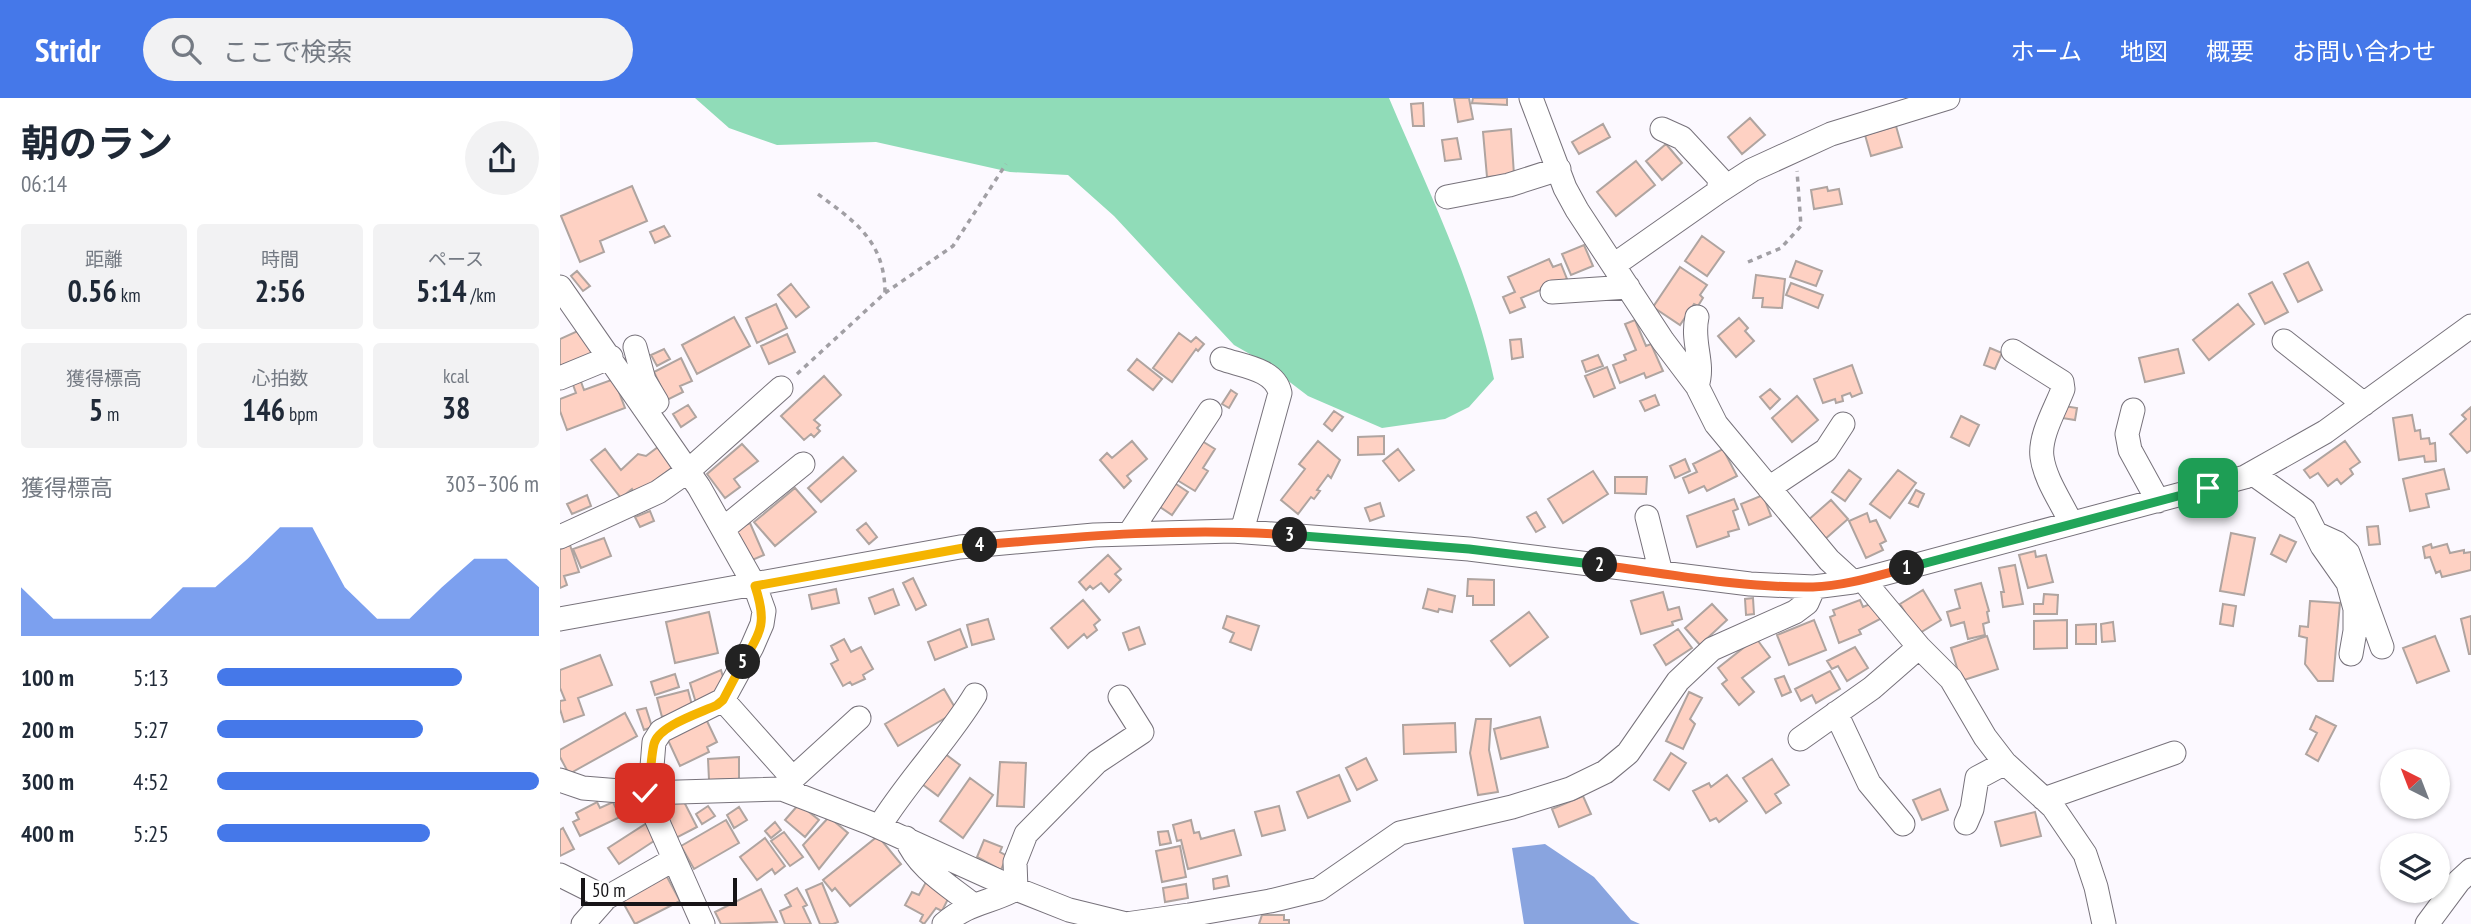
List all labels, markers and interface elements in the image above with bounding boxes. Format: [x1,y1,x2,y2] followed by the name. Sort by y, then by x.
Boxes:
[143,18,633,81] search box
[35,28,101,71] text: Stridr
[167,30,205,68] icon: search
[223,35,353,68] text: ここで検索
[2011,36,2082,67] text: ホーム
[2120,36,2168,67] text: 地図
[2206,36,2254,67] text: 概要
[2292,36,2436,67] text: お問い合わせ
[21,118,173,167] text: 朝のラン
[465,121,539,195] button: share
[21,169,67,198] text: 06:14
[85,247,123,271] text: 距離
[261,247,299,271] text: 時間
[428,247,484,271] text: ペース
[67,271,117,310] text: 0.56
[255,271,305,310] text: 2:56
[416,271,467,310] text: 5:14
[117,283,141,307] text: km
[467,283,496,307] text: /km
[443,364,469,388] text: kcal
[66,366,142,390] text: 獲得標高
[251,366,309,390] text: 心拍数
[442,388,470,427] text: 38
[89,390,103,429] text: 5
[242,390,285,429] text: 146
[103,402,119,426] text: m
[285,402,318,426] text: bpm
[2178,458,2238,518] pin
[445,469,539,498] text: 303–306 m
[2189,469,2227,507] icon: arrive
[21,473,113,502] text: 獲得標高
[1272,518,1308,552] pin: 3
[1285,522,1294,546] text: 3
[962,528,998,562] pin: 4
[975,532,984,556] text: 4
[1583,547,1618,582] pin: 2
[1890,550,1924,586] pin: 1
[1595,552,1604,576] text: 2
[1902,555,1911,579] text: 1
[726,644,760,680] pin: 5
[738,649,747,673] text: 5
[21,663,74,692] text: 100 m
[133,663,169,692] text: 5:13
[21,715,74,744] text: 200 m
[133,715,169,744] text: 5:27
[2380,749,2450,819] north arrow
[2380,749,2450,903] map controls
[615,763,675,823] pin
[21,767,74,796] text: 300 m
[133,767,169,796] text: 4:52
[626,774,664,812] icon: check
[21,819,74,848] text: 400 m
[133,819,169,848] text: 5:25
[2380,833,2450,903] button: layers
[581,875,737,907] scale bar
[592,878,626,902] text: 50 m

